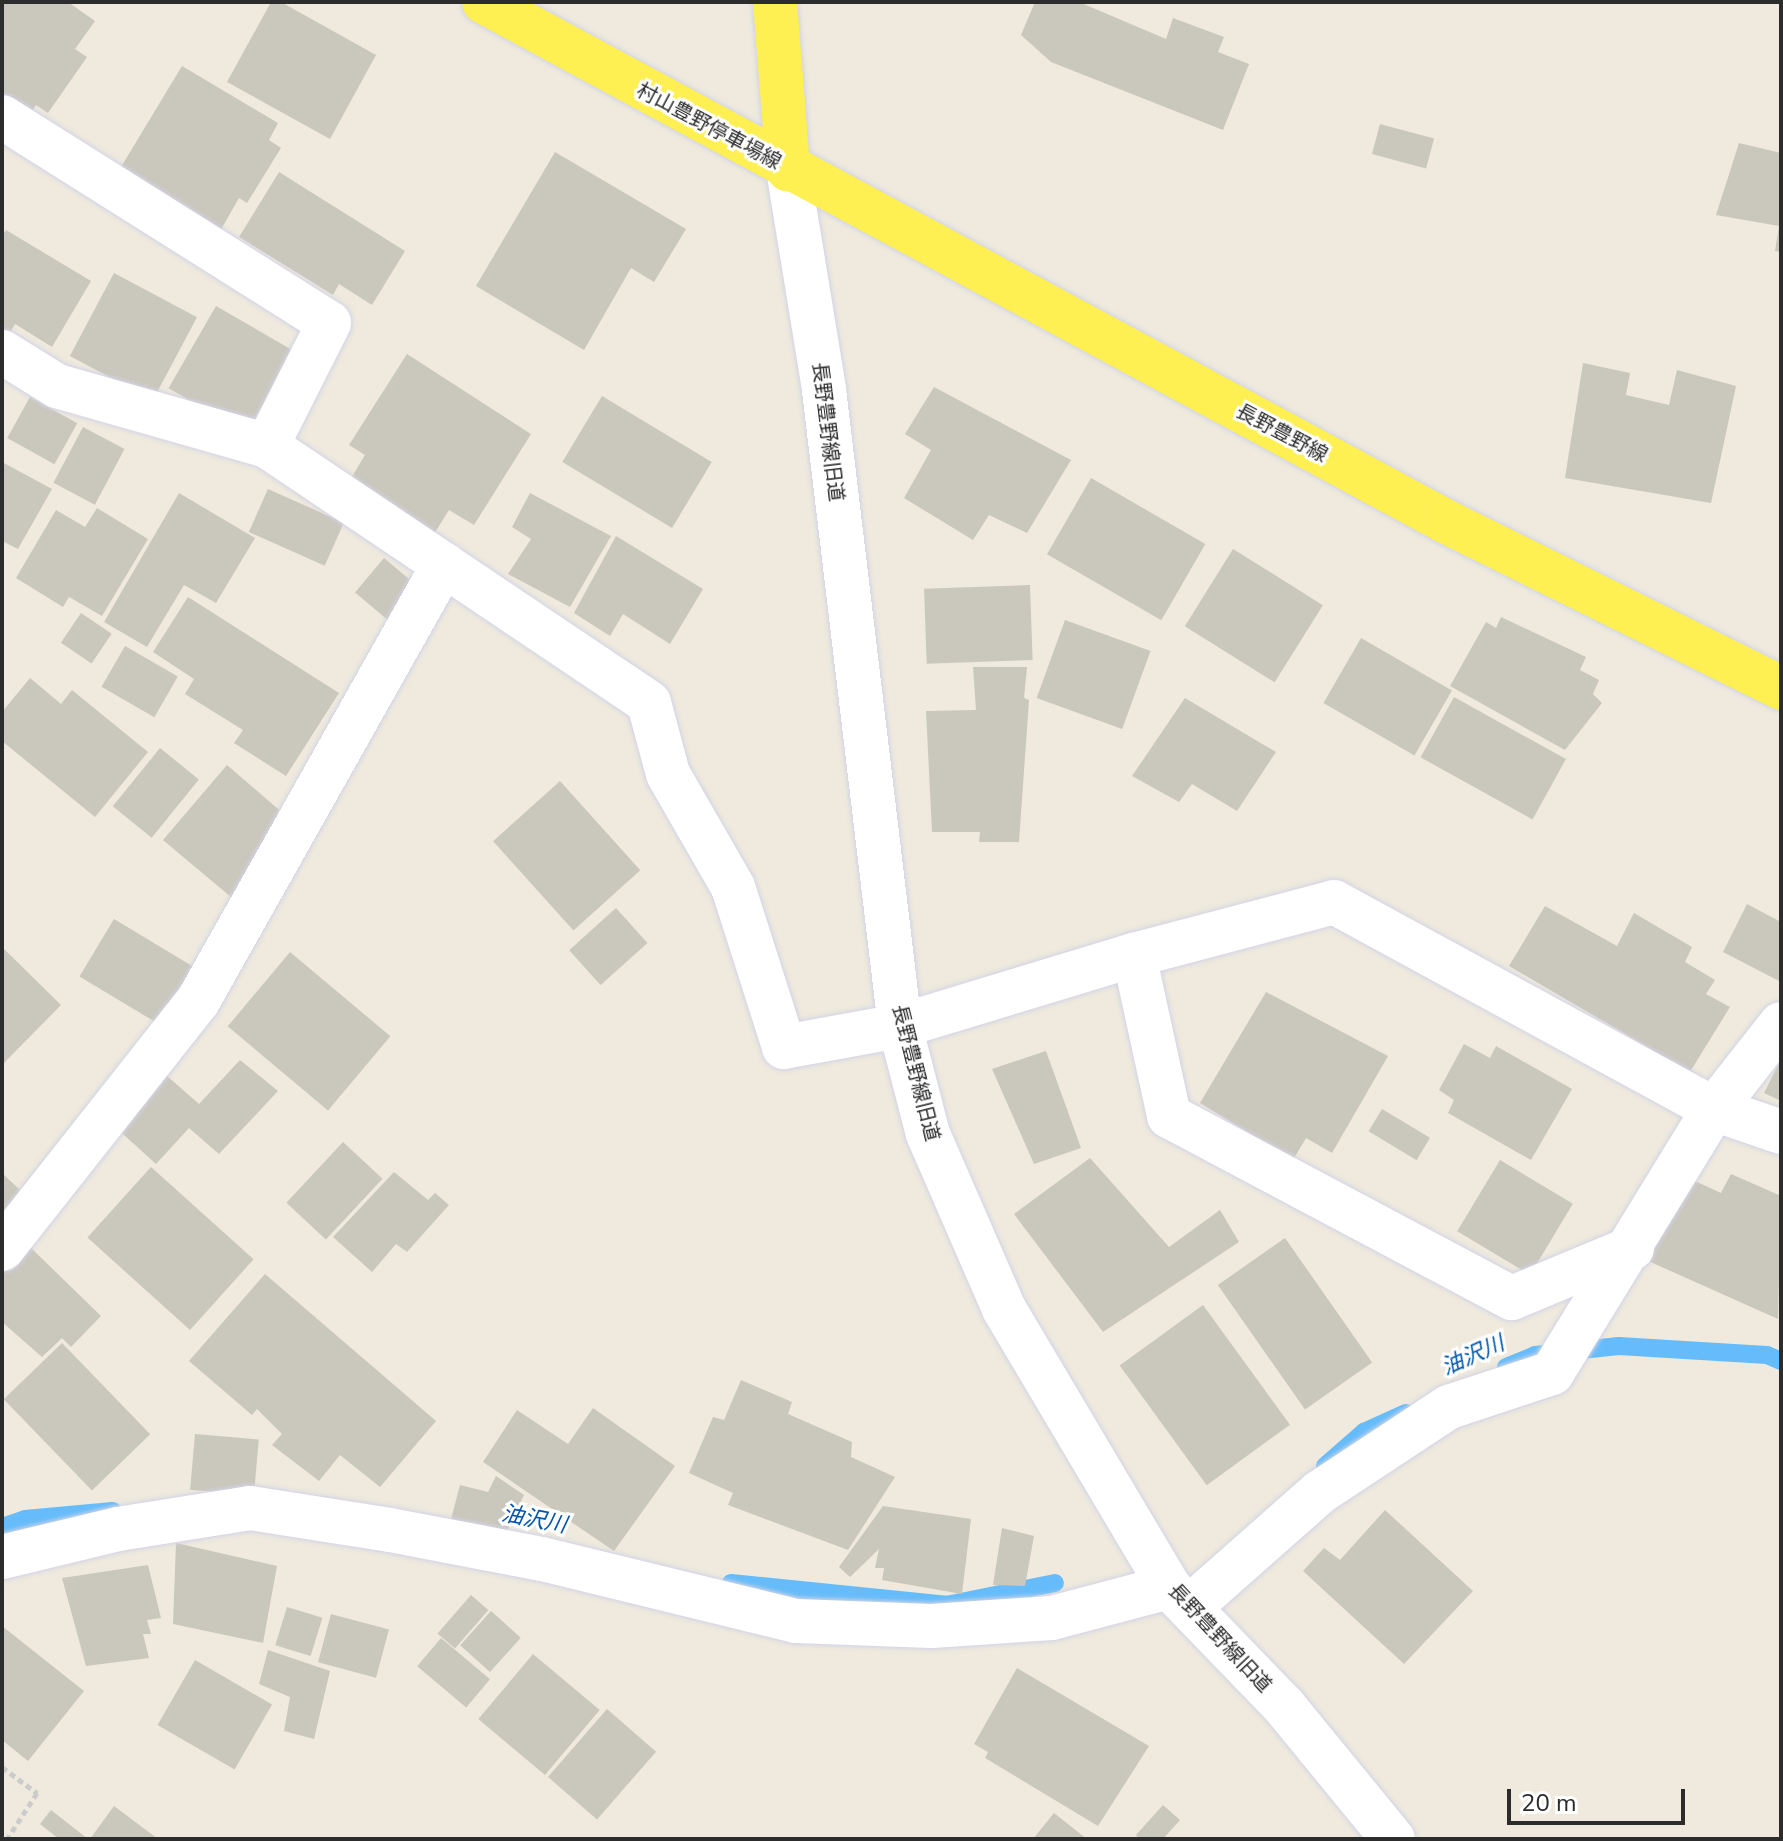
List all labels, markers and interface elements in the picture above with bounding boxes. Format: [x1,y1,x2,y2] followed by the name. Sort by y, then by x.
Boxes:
[633,78,785,174] street label: 村山豊野停車場線
[808,361,848,503] street label: 長野豊野線旧道
[1232,399,1332,467] street label: 長野豊野線
[887,1002,945,1144] street label: 長野豊野線旧道
[1437,1331,1509,1381] water label: 油沢川
[499,1501,569,1539] water label: 油沢川
[1163,1579,1277,1697] street label: 長野豊野線旧道
[1511,1773,1689,1823] scale bar
[1521,1787,1577,1819] text: 20 m

